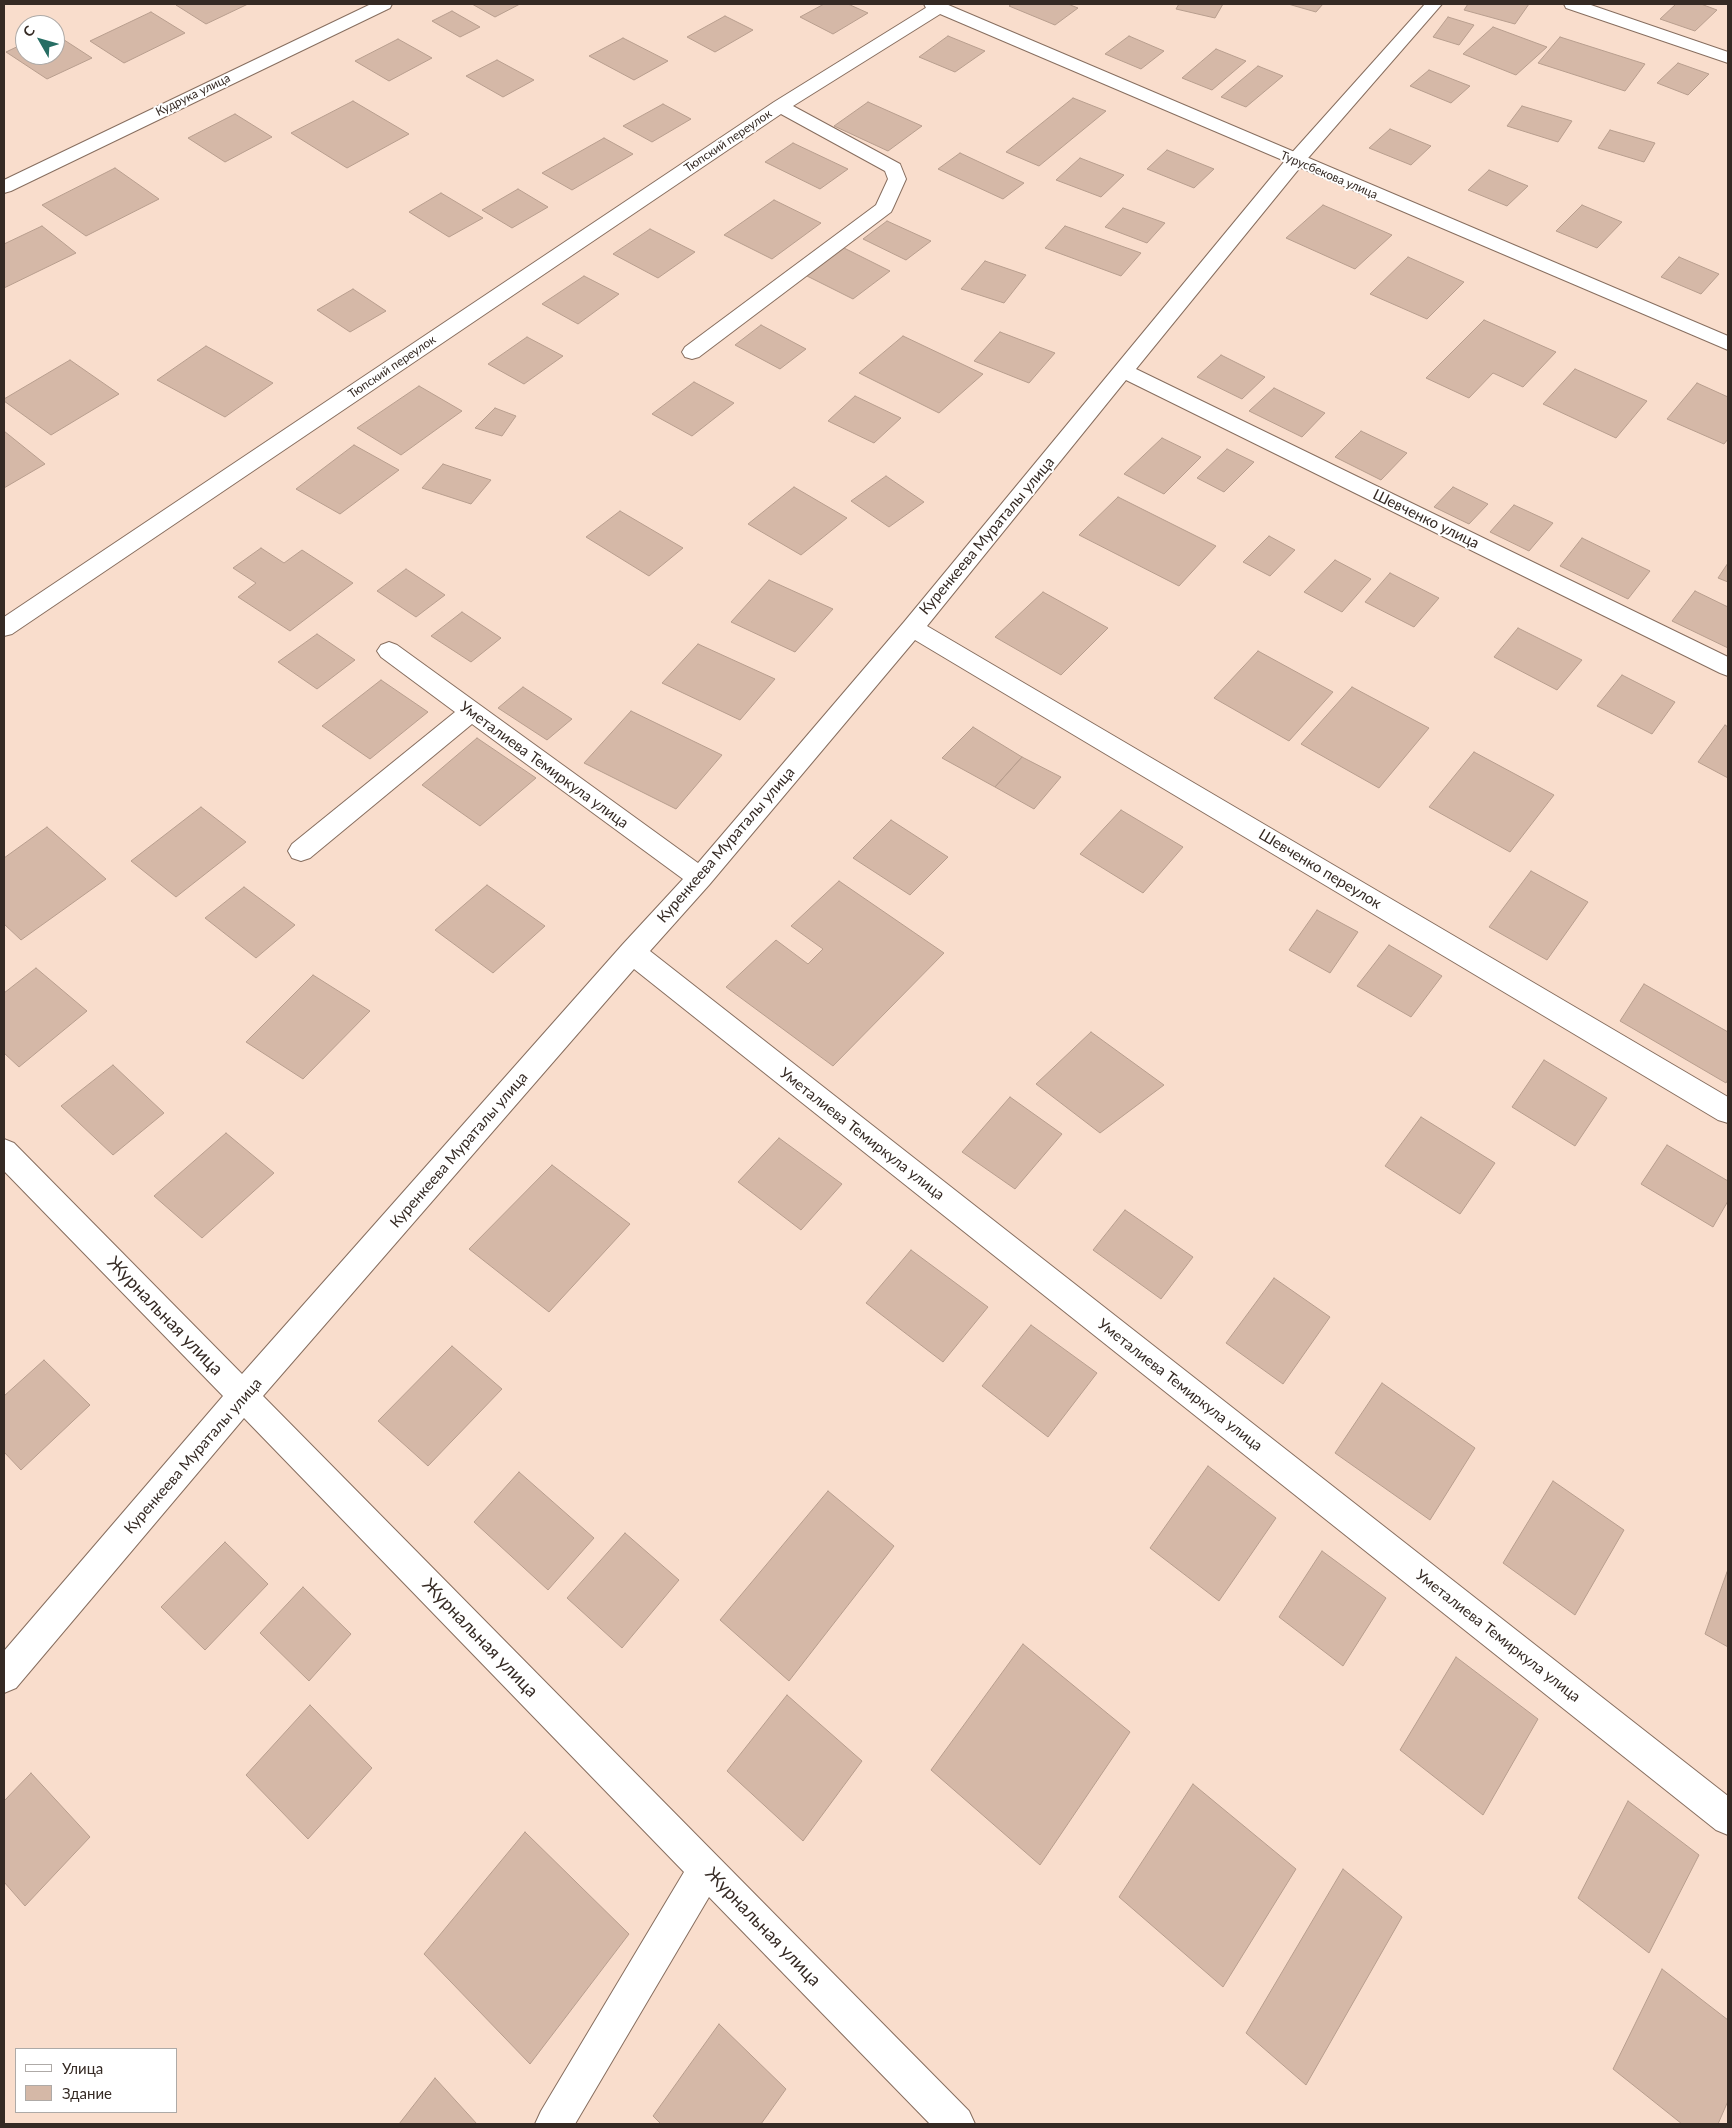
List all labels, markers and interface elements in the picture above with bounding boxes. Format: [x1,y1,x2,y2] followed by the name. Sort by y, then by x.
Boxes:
[15,15,65,65] north arrow
[19,22,38,40] text: С
[153,71,233,119] street label: Кудрука улица
[682,106,774,176] street label: Тюпский переулок
[1278,148,1380,202] street label: Турусбекова улица
[346,332,438,402] street label: Тюпский переулок
[916,453,1058,619] street label: Куренкеева Мураталы улица
[1370,485,1482,553] street label: Шевченко улица
[456,698,632,832] street label: Уметалиева Темиркула улица
[653,763,799,927] street label: Куренкеева Мураталы улица
[1255,825,1385,913] street label: Шевченко переулок
[776,1064,948,1204] street label: Уметалиева Темиркула улица
[386,1068,532,1232] street label: Куренкеева Мураталы улица
[103,1252,227,1380] street label: Журнальная улица
[1094,1315,1266,1455] street label: Уметалиева Темиркула улица
[120,1374,266,1538] street label: Куренкеева Мураталы улица
[1412,1566,1584,1706] street label: Уметалиева Темиркула улица
[418,1574,542,1702] street label: Журнальная улица
[701,1863,825,1991] street label: Журнальная улица
[15,2048,178,2113] legend
[62,2059,103,2077] text: Улица
[62,2084,112,2102] text: Здание

